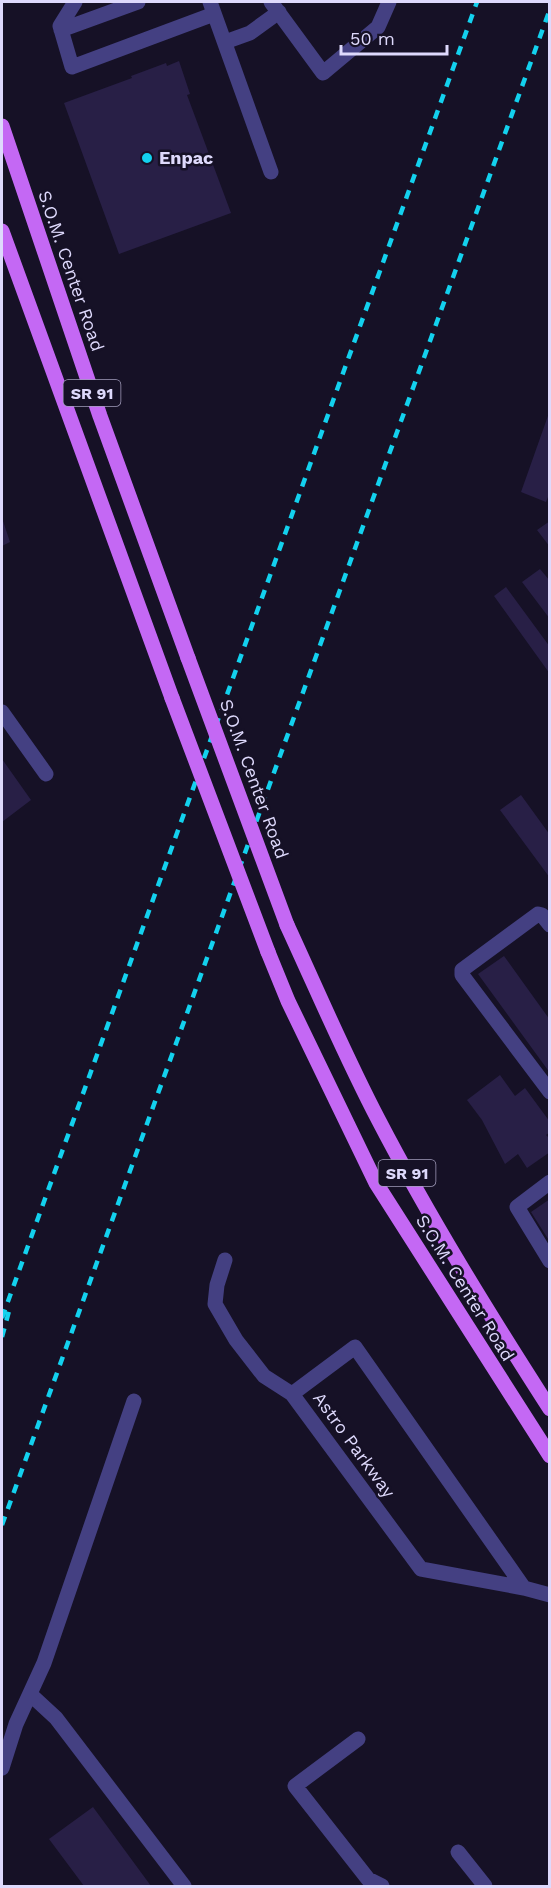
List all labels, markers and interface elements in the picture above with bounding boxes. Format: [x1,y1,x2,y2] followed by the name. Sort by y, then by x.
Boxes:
[341,18,448,56] scale bar
[350,28,395,49] text: 50 m
[159,147,213,168] place label: Enpac
[140,151,154,165] marker: Enpac
[34,188,109,354] street label: S.O.M. Center Road
[64,380,121,406] road number: SR 91
[216,696,293,862] street label: S.O.M. Center Road
[378,1160,436,1186] road number: SR 91
[412,1211,519,1365] street label: S.O.M. Center Road
[309,1388,400,1502] street label: Astro Parkway

